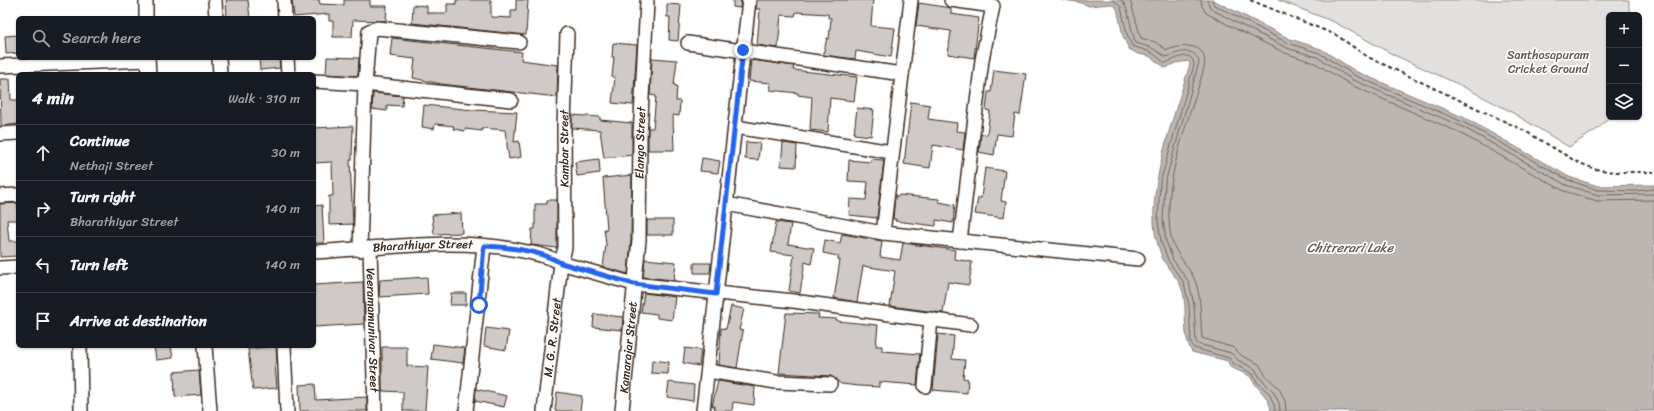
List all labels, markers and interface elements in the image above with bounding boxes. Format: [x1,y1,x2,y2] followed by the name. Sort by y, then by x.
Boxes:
[1606,12,1642,120] map controls
[1606,12,1642,48] button: +
[16,16,316,60] search box
[62,25,141,51] text: Search here
[30,27,52,49] icon: search
[734,41,752,59] route end
[1507,44,1590,80] park label: Santhosapuram Cricket Ground
[1606,48,1642,84] button: −
[32,83,74,113] text: 4 min
[1606,84,1642,120] button: layers
[228,87,300,110] text: Walk · 310 m
[629,105,653,179] street label: Elango Street
[553,108,576,187] street label: Kambar Street
[70,128,130,154] text: Continue
[271,141,300,164] text: 30 m
[32,142,54,164] icon: ahead
[70,154,153,177] text: Nethaji Street
[70,184,135,210] text: Turn right
[265,197,300,220] text: 140 m
[32,198,54,220] icon: right
[70,210,178,233] text: Bharathiyar Street
[372,233,474,259] street label: Bharathiyar Street
[1307,236,1395,259] water label: Chitrerari Lake
[70,252,128,278] text: Turn left
[265,253,300,276] text: 140 m
[32,254,54,276] icon: left
[360,267,385,394] street label: Veeramamunivar Street
[470,296,488,314] route start
[537,296,568,378] street label: M. G. R. Street
[613,300,644,394] street label: Kamarajar Street
[70,308,207,334] text: Arrive at destination
[32,310,54,332] icon: arrive

